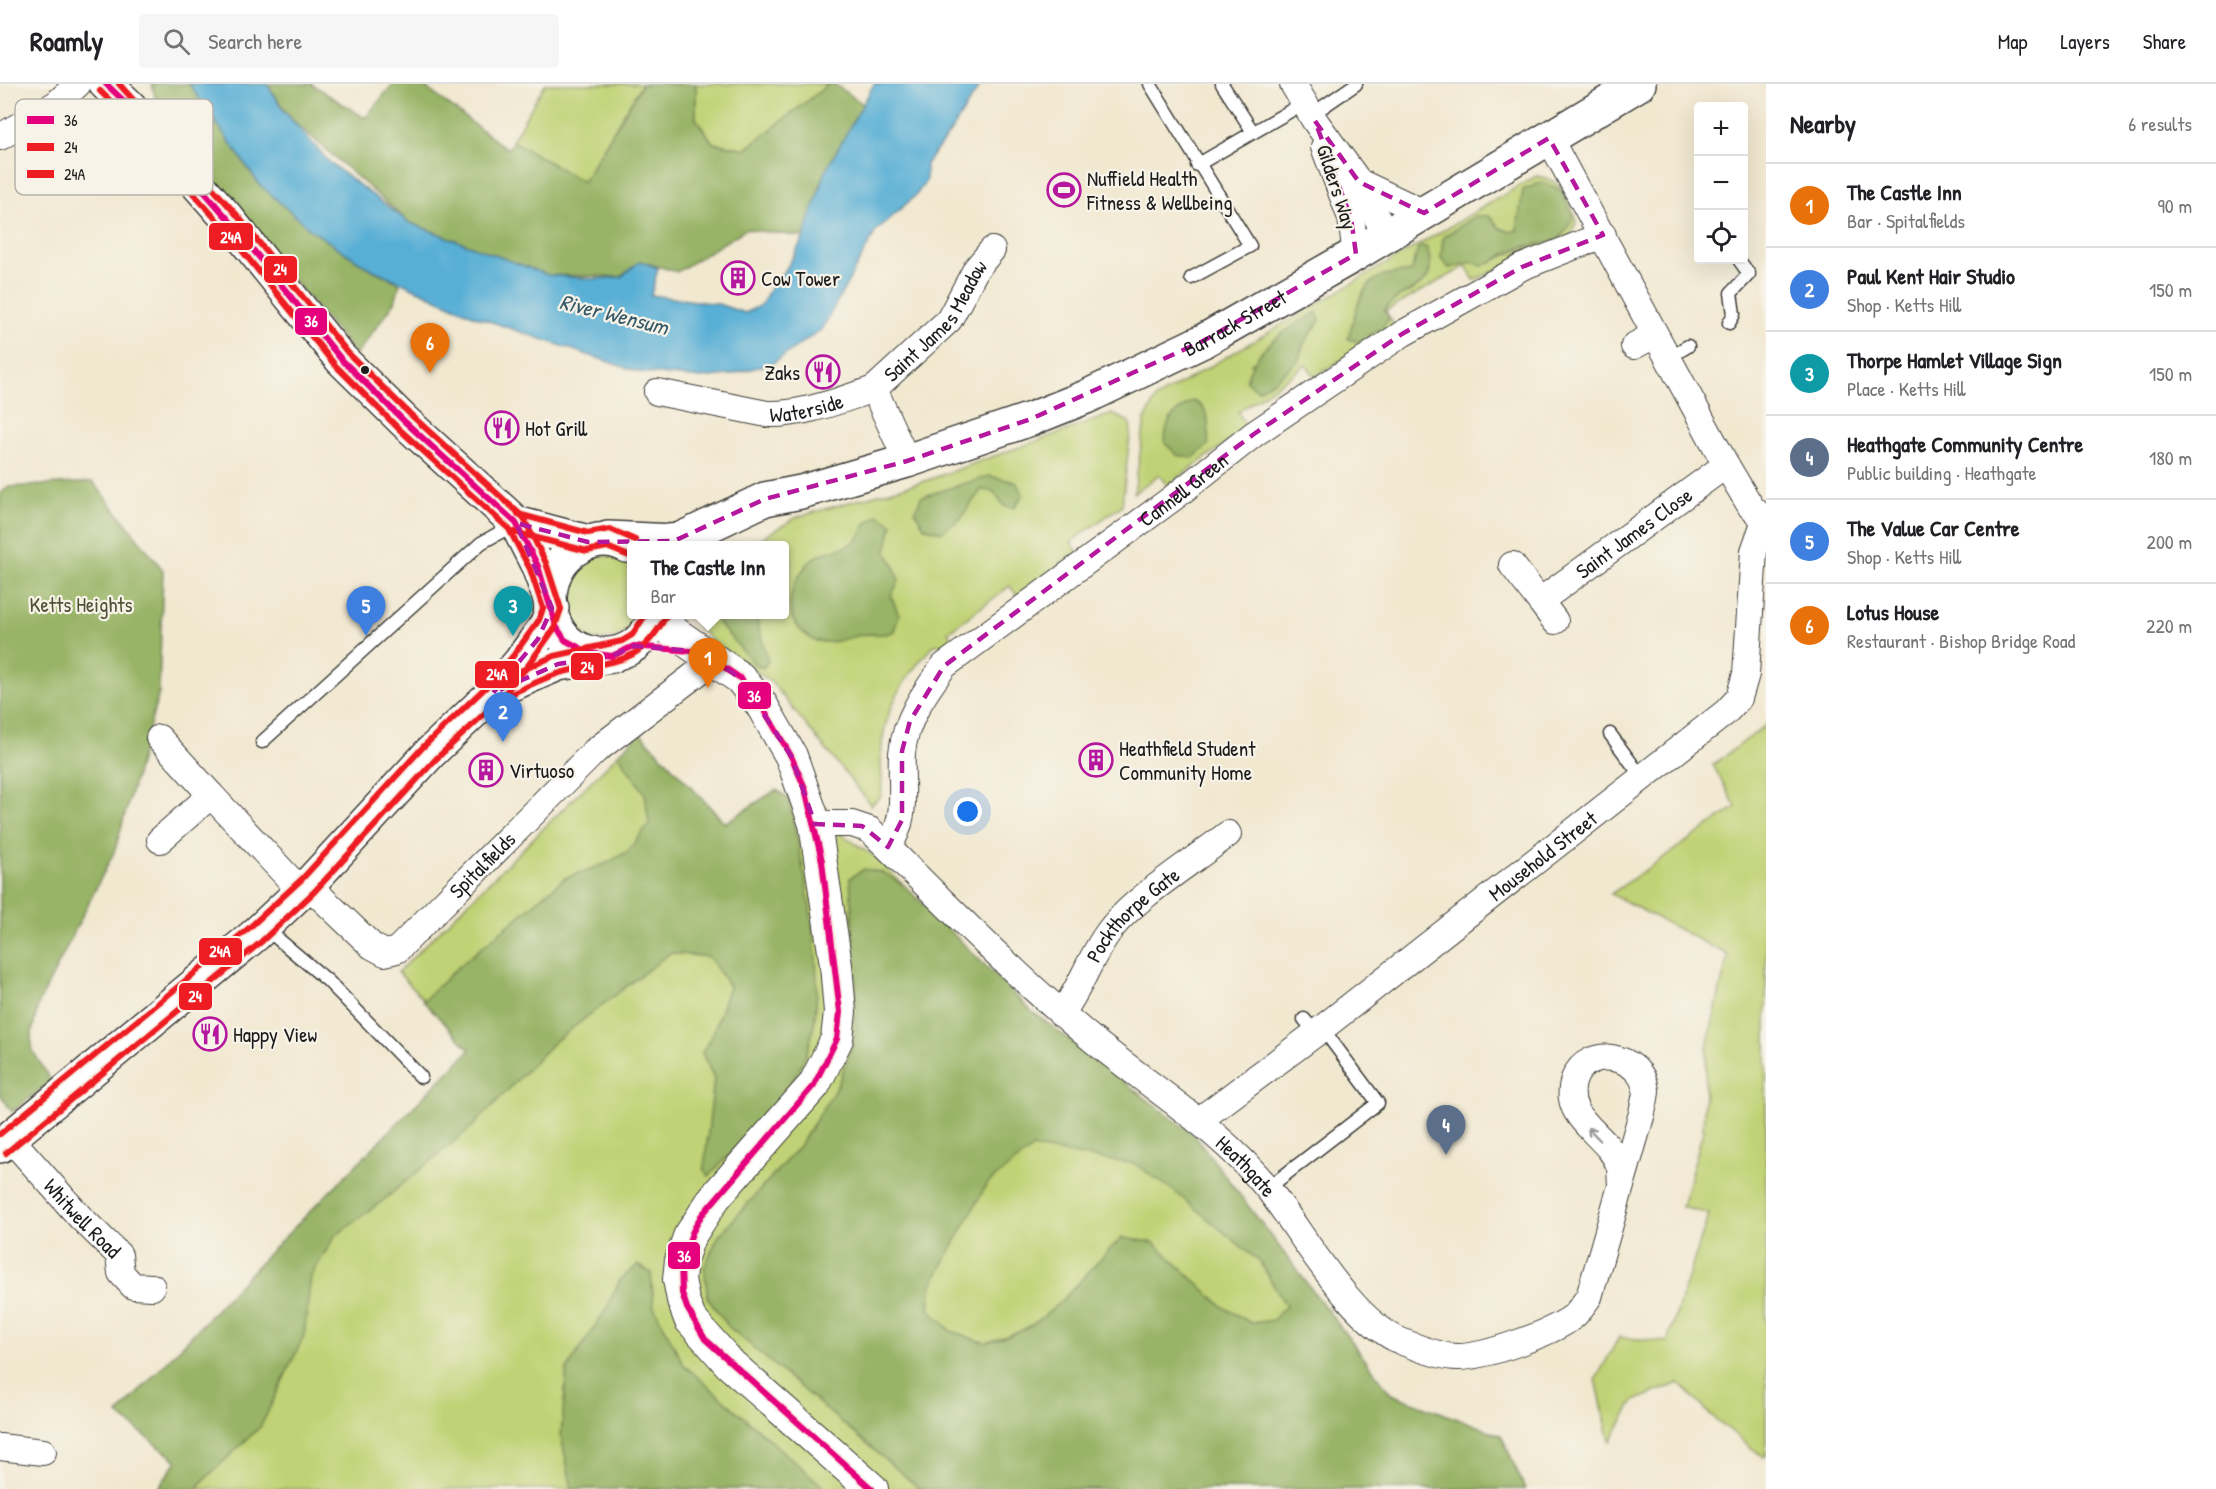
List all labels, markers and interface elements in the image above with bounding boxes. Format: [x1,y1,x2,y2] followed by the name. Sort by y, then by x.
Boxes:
[139,14,559,68] search box
[30,22,103,60] text: Roamly
[160,25,193,58] icon: search
[208,26,302,56] text: Search here
[1998,27,2027,56] text: Map
[2060,27,2110,56] text: Layers
[2143,27,2186,56] text: Share
[15,99,213,195] legend
[1694,102,1748,264] map controls
[1694,102,1748,156] button: +
[1790,106,1856,141] text: Nearby
[64,109,78,131] text: 36
[2128,110,2192,137] text: 6 results
[64,136,78,158] text: 24
[1310,141,1364,233] street label: Gilders Way
[1694,156,1748,210] button: −
[64,163,85,185] text: 24A
[1086,164,1233,217] place label: Nuffield Health Fitness & Wellbeing
[1046,172,1082,208] sports icon: Nuffield Health Fitness & Wellbeing
[1847,177,1962,207] text: The Castle Inn
[1806,192,1813,219] text: 1
[2158,192,2192,219] text: 90 m
[1847,207,1965,234] text: Bar · Spitalfields
[1694,210,1748,264] button: locate
[208,222,254,251] line badge: 24A
[220,226,242,248] text: 24A
[877,253,993,388] street label: Saint James Meadow
[263,255,298,284] line badge: 24
[273,258,287,280] text: 24
[720,260,756,296] building icon: Cow Tower
[1847,261,2015,291] text: Paul Kent Hair Studio
[761,264,840,293] place label: Cow Tower
[1805,276,1814,303] text: 2
[2149,276,2192,303] text: 150 m
[1178,282,1292,363] street label: Barrack Street
[557,286,672,342] water label: River Wensum
[1847,291,1961,318] text: Shop · Ketts Hill
[294,307,328,336] line badge: 36
[304,310,318,332] text: 36
[410,324,450,373] pin: 6
[1847,345,2062,375] text: Thorpe Hamlet Village Sign
[805,354,841,390] restaurant icon: Zaks
[764,358,800,387] place label: Zaks
[1805,360,1814,387] text: 3
[2149,360,2192,387] text: 150 m
[359,364,371,376] unlabelled marker
[1847,375,1966,402] text: Place · Ketts Hill
[769,386,847,429] street label: Waterside
[484,410,520,446] restaurant icon: Hot Grill
[525,414,588,443] place label: Hot Grill
[1847,429,2083,459] text: Heathgate Community Centre
[1806,444,1813,471] text: 4
[2149,444,2192,471] text: 180 m
[1133,446,1234,533] street label: Cannell Green
[1847,459,2037,486] text: Public building · Heathgate
[1569,480,1698,585] street label: Saint James Close
[1847,513,2020,543] text: The Value Car Centre
[1805,528,1814,555] text: 5
[2147,528,2192,555] text: 200 m
[627,541,789,619] popup
[1847,543,1961,570] text: Shop · Ketts Hill
[651,552,765,582] text: The Castle Inn
[651,582,676,609] text: Bar
[346,586,386,636] pin: 5
[494,586,532,636] pin: 3
[29,590,133,619] park label: Ketts Heights
[1847,597,1939,627] text: Lotus House
[1806,612,1813,639] text: 6
[2146,612,2192,639] text: 220 m
[1847,627,2075,654] text: Restaurant · Bishop Bridge Road
[688,638,728,688] pin: 1
[570,652,604,681] line badge: 24
[580,656,594,678] text: 24
[474,660,520,689] line badge: 24A
[486,663,508,685] text: 24A
[737,681,772,710] line badge: 36
[747,685,761,707] text: 36
[484,692,522,742] pin: 2
[1119,734,1256,787] place label: Heathfield Student Community Home
[1078,742,1114,778] building icon: Heathfield Student Community Home
[468,752,504,788] building icon: Virtuoso
[509,756,574,785] place label: Virtuoso
[953,797,982,826] your location
[1482,803,1604,907] street label: Mousehold Street
[442,825,522,904] street label: Spitalfields
[1079,860,1185,967] street label: Pockthorpe Gate
[198,937,243,966] line badge: 24A
[209,940,231,962] text: 24A
[178,982,213,1011] line badge: 24
[188,985,202,1007] text: 24
[192,1016,228,1052] restaurant icon: Happy View
[233,1020,318,1049] place label: Happy View
[1426,1106,1466,1155] pin: 4
[1587,1127,1601,1142] one-way arrow
[1210,1128,1283,1203] street label: Heathgate
[38,1172,128,1264] street label: Whitwell Road
[667,1241,701,1270] line badge: 36
[677,1245,691,1267] text: 36

